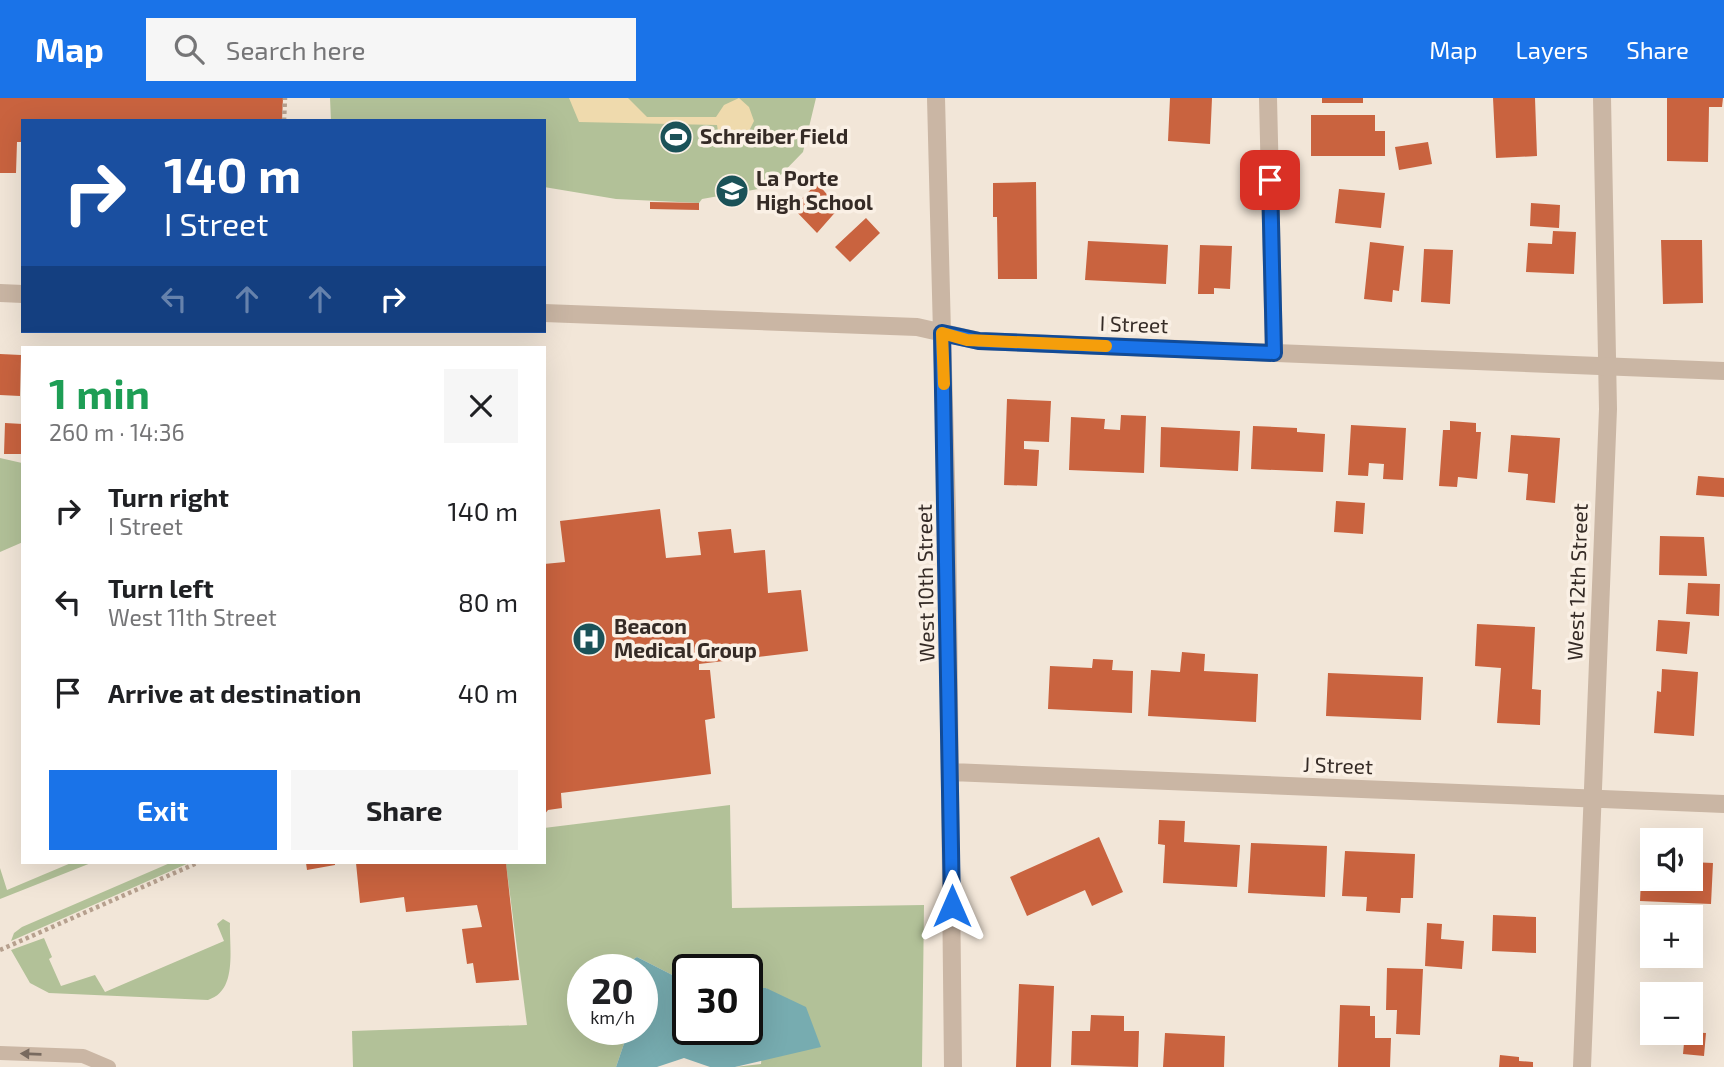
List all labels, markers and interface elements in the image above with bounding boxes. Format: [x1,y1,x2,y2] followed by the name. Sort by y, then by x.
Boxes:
[146,18,636,81] search box
[35,29,104,69] text: Map
[170,30,208,68] icon: search
[226,34,365,65] text: Search here
[1429,35,1477,64] text: Map
[1515,35,1588,64] text: Layers
[1626,35,1689,64] text: Share
[657,118,695,156] sports icon: Schreiber Field
[700,123,848,148] place label: Schreiber Field
[164,144,301,203] text: 140 m
[49,147,140,238] icon: right
[1240,150,1300,210] pin
[1251,161,1289,199] icon: arrive
[756,165,873,214] place label: La Porte High School
[713,172,751,210] school or university icon: La Porte High School
[164,204,268,242] text: I Street
[155,280,193,318] icon: left
[228,280,266,318] icon: ahead
[301,280,339,318] icon: ahead
[374,280,412,318] icon: right
[1099,310,1169,337] street label: I Street
[49,367,150,417] text: 1 min
[444,369,518,443] button: close
[49,418,185,446] text: 260 m · 14:36
[108,481,229,512] text: Turn right
[49,492,87,530] icon: right
[447,495,518,526] text: 140 m
[1561,503,1592,661] street label: West 12th Street
[911,504,938,662] street label: West 10th Street
[108,512,183,540] text: I Street
[108,572,214,603] text: Turn left
[49,583,87,621] icon: left
[458,586,518,617] text: 80 m
[108,603,277,631] text: West 11th Street
[614,613,757,662] place label: Beacon Medical Group
[570,620,608,658] hospital icon: Beacon Medical Group
[49,674,87,712] icon: arrive
[108,677,361,708] text: Arrive at destination
[458,677,518,708] text: 40 m
[1303,751,1374,778] street label: J Street
[49,770,277,850] button: Exit
[291,770,518,850] button: Share
[1640,828,1703,1045] map controls
[1640,828,1703,891] button: sound
[915,869,989,943] position arrow
[1640,905,1703,968] button: +
[672,954,763,1045] speed limit sign: 30
[591,969,634,1011] text: 20
[1640,982,1703,1045] button: −
[590,1006,635,1028] text: km/h
[20,1048,42,1059] one-way arrow

